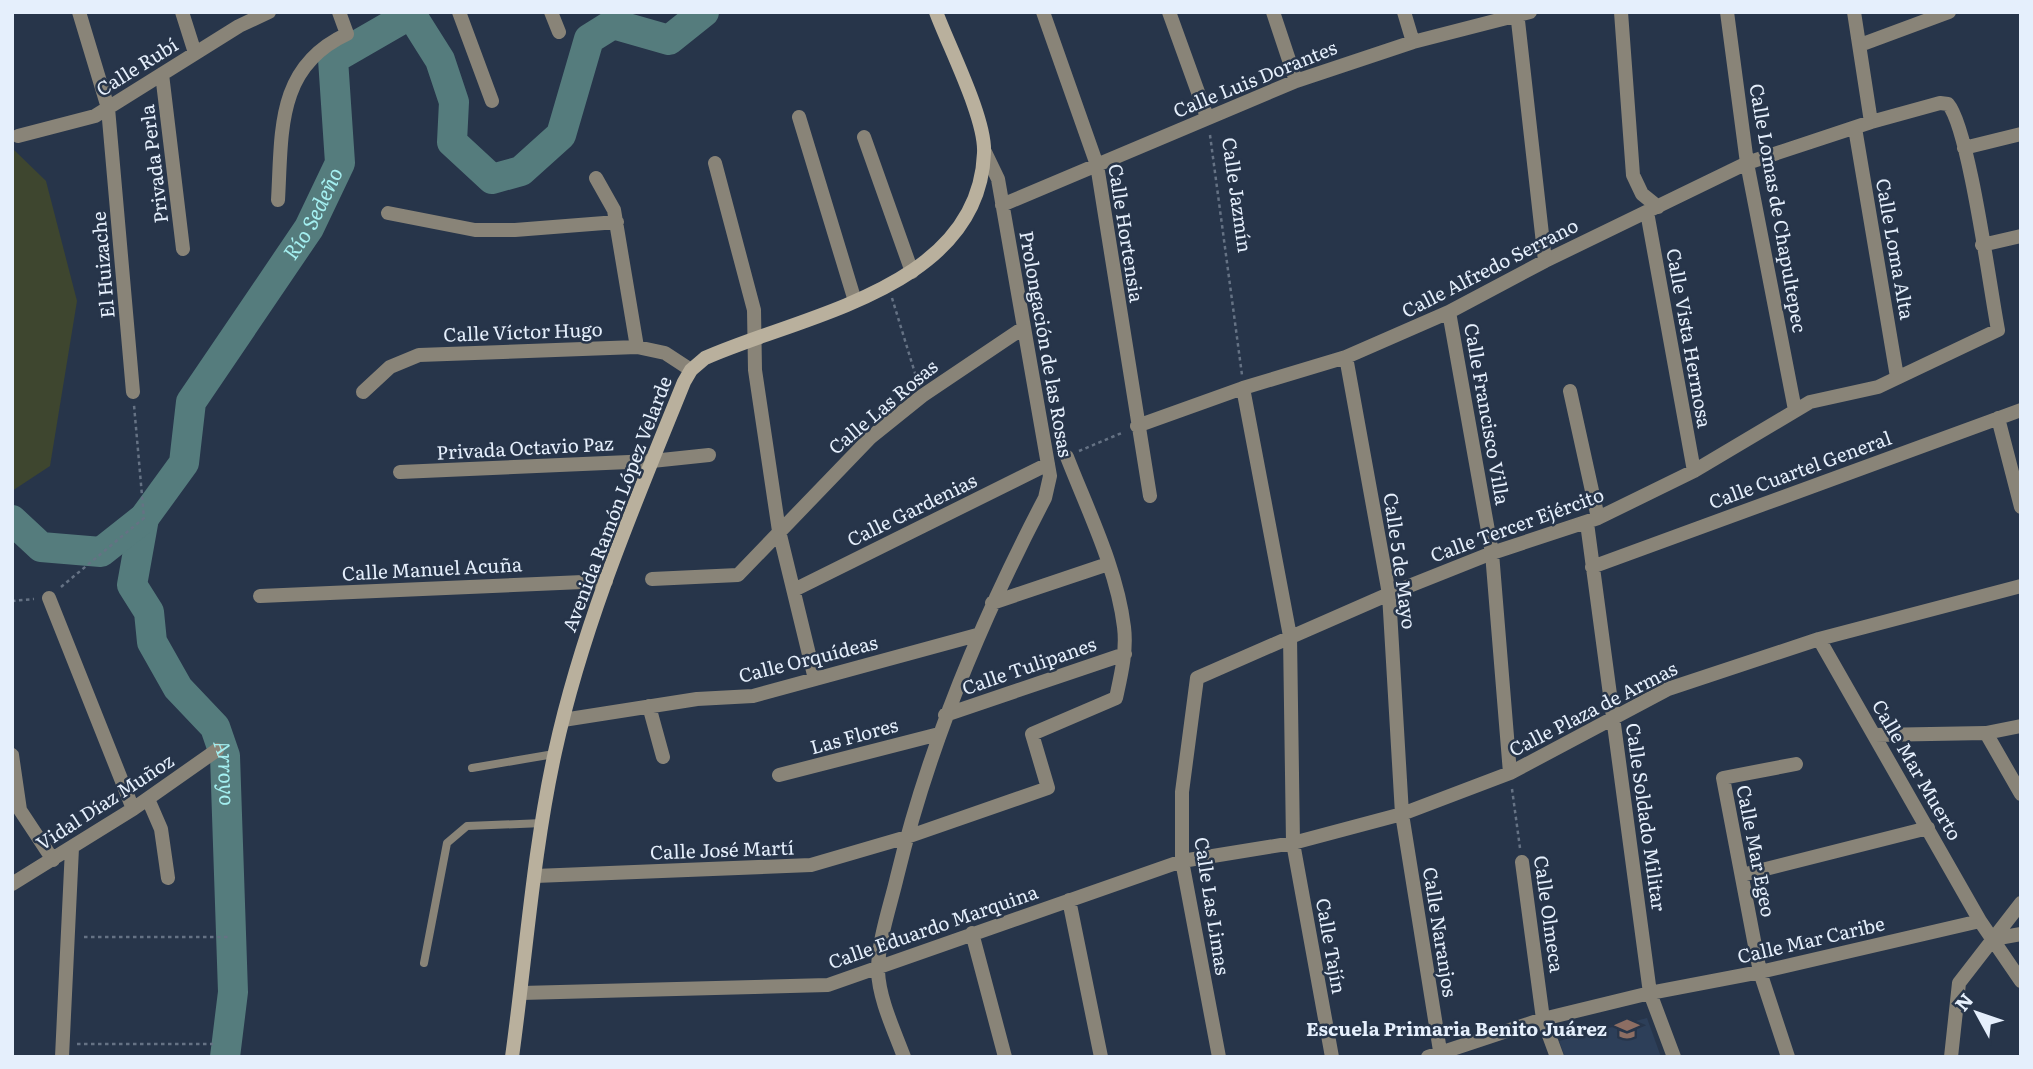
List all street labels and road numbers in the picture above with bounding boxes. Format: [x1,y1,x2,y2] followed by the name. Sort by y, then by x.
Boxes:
[90,30,183,102] street label: Calle Rubí
[1169,32,1341,124] street label: Calle Luis Dorantes
[1743,81,1815,335] street label: Calle Lomas de Chapultepec
[132,102,174,225] street label: Privada Perla
[1216,135,1260,254] street label: Calle Jazmín
[1102,162,1152,305] street label: Calle Hortensia
[1870,176,1922,322] street label: Calle Loma Alta
[83,210,121,320] street label: El Huizache
[1396,210,1583,324] street label: Calle Alfredo Serrano
[1013,228,1081,460] street label: Prolongación de las Rosas
[1660,246,1720,431] street label: Calle Vista Hermosa
[443,314,603,348] street label: Calle Víctor Hugo
[1458,321,1518,508] street label: Calle Francisco Villa
[822,352,944,460] street label: Calle Las Rosas
[554,371,678,636] street label: Avenida Ramón López Velarde
[1704,423,1895,515] street label: Calle Cuartel General
[436,428,614,466] street label: Privada Octavio Paz
[842,465,982,553] street label: Calle Gardenias
[1426,480,1607,569] street label: Calle Tercer Ejército
[1378,491,1424,631] street label: Calle 5 de Mayo
[341,549,523,587] street label: Calle Manuel Acuña
[735,627,881,689] street label: Calle Orquídeas
[958,629,1100,701] street label: Calle Tulipanes
[1504,653,1682,763] street label: Calle Plaza de Armas
[1866,694,1970,845] street label: Calle Mar Muerto
[807,710,901,760] street label: Las Flores
[1620,721,1674,913] street label: Calle Soldado Militar
[30,746,179,856] street label: Vidal Díaz Muñoz
[1730,782,1784,919] street label: Calle Mar Egeo
[649,832,795,866] street label: Calle José Martí
[1188,835,1238,977] street label: Calle Las Limas
[1528,854,1572,975] street label: Calle Olmeca
[1417,865,1465,999] street label: Calle Naranjos
[824,877,1042,975] street label: Calle Eduardo Marquina
[1310,896,1354,996] street label: Calle Tajín
[1734,908,1887,970] street label: Calle Mar Caribe

